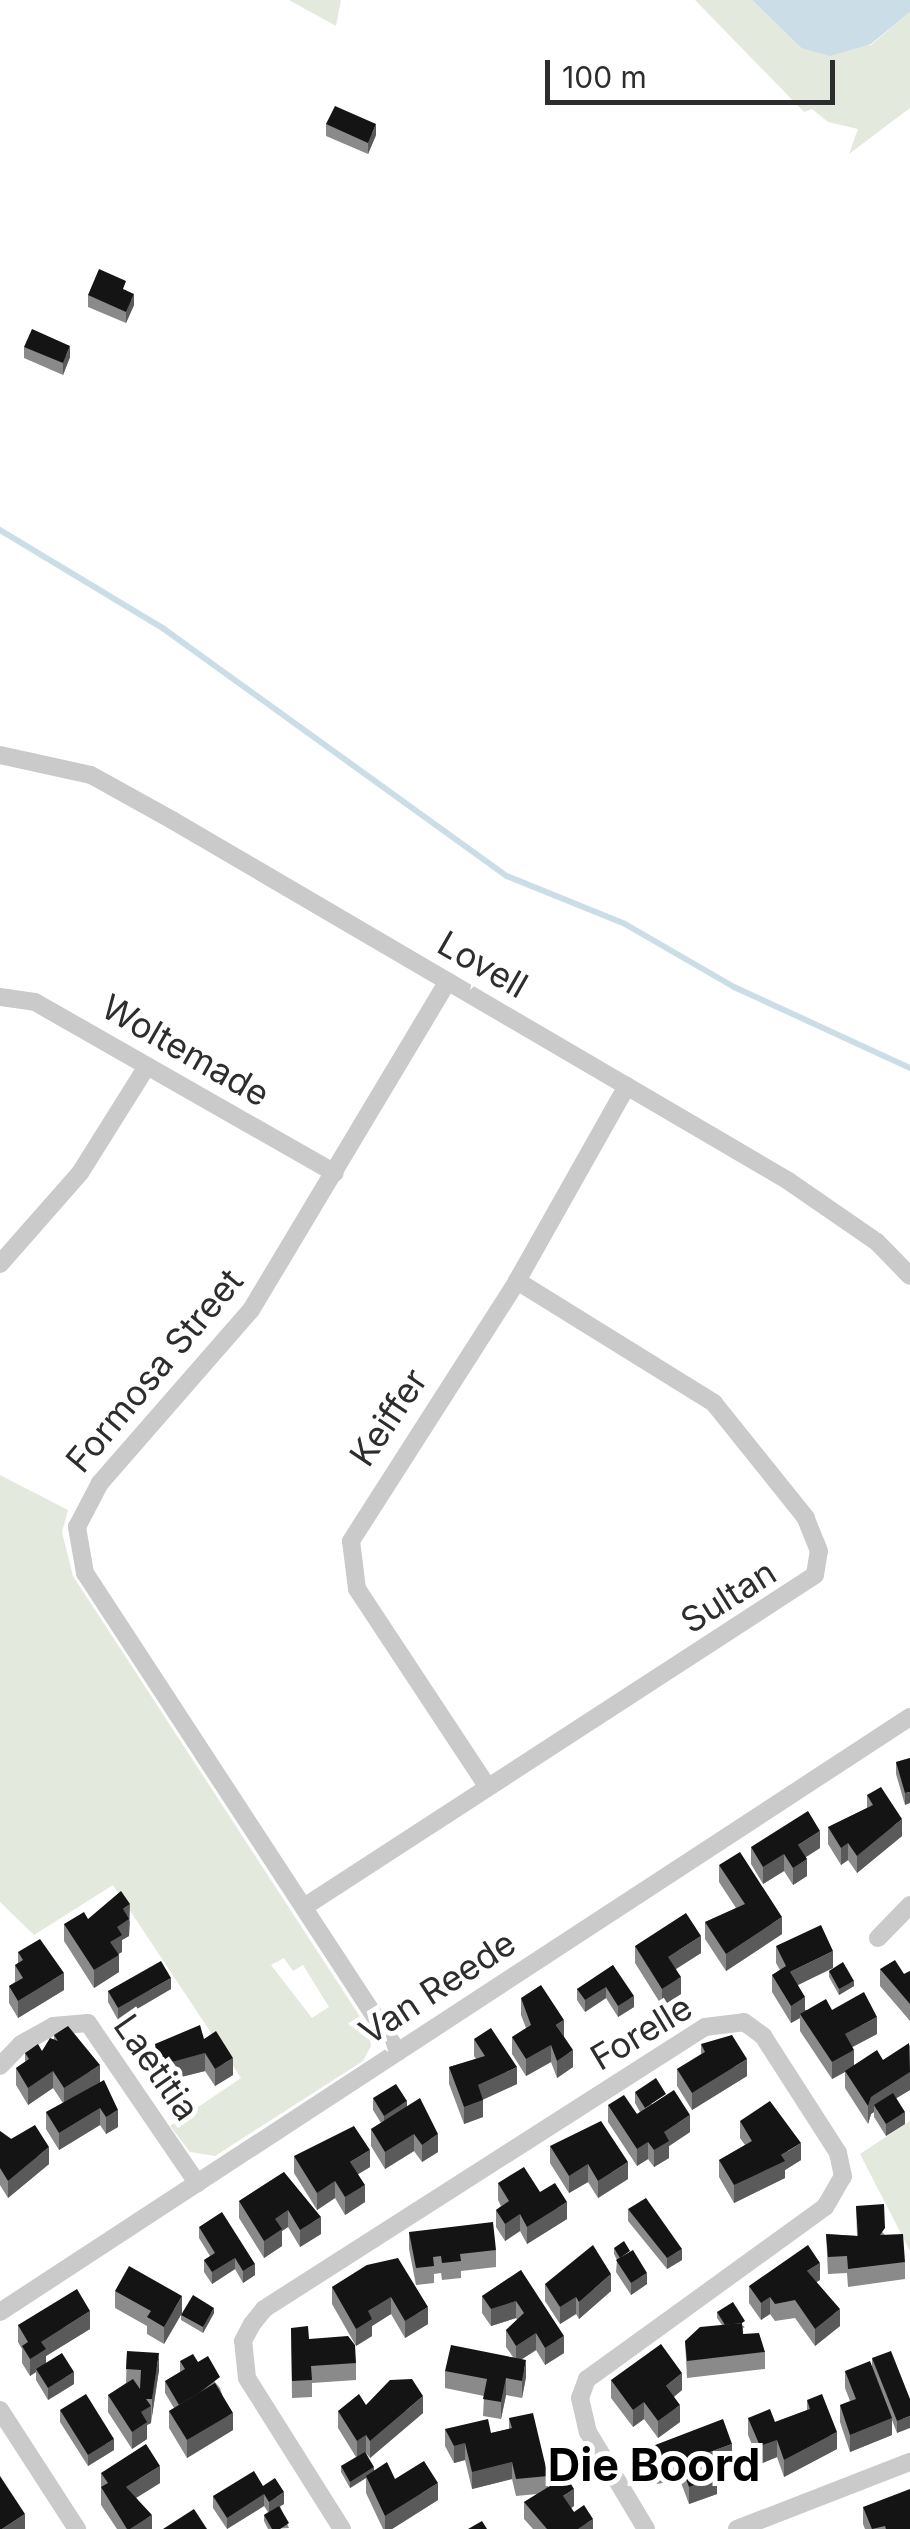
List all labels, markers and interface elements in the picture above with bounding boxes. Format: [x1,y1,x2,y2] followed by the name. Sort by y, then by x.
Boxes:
[550,40,840,102] scale bar
[562,59,647,95] text: 100 m
[431,922,535,1006] street label: Lovell
[95,985,277,1115] street label: Woltemade
[57,1260,251,1480] street label: Formosa Street
[340,1360,436,1474] street label: Keiffer
[673,1551,783,1641] street label: Sultan
[351,1921,523,2053] street label: Van Reede
[583,1986,699,2078] street label: Forelle
[106,2006,208,2128] street label: Laetitia
[548,2438,760,2492] district label: Die Boord

